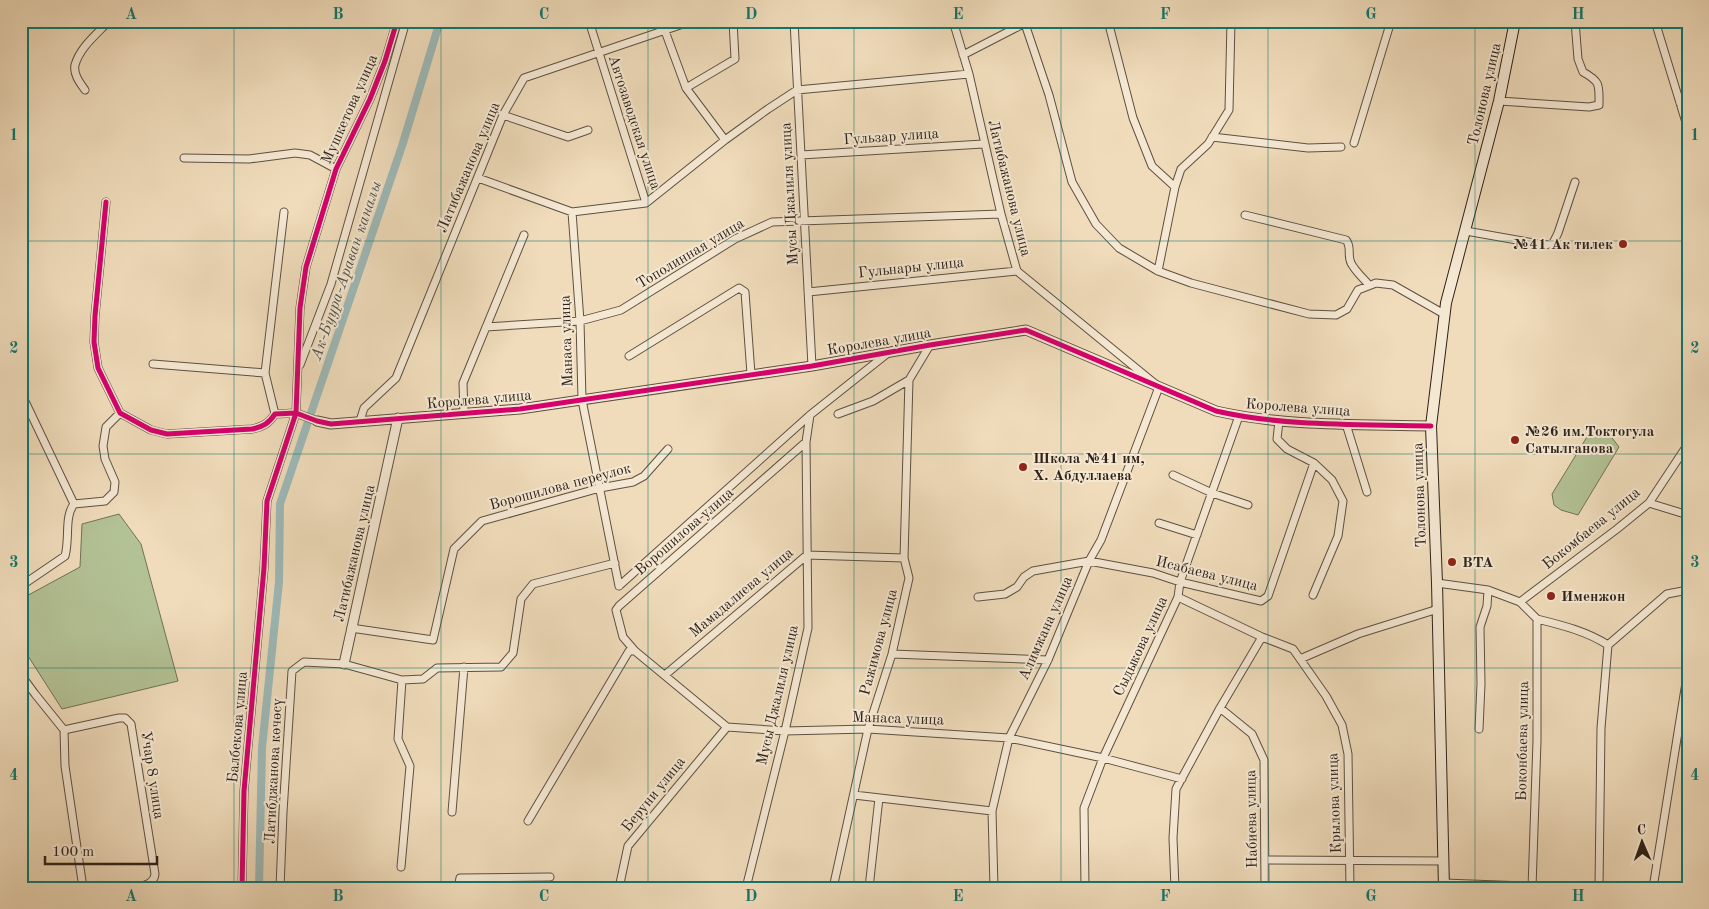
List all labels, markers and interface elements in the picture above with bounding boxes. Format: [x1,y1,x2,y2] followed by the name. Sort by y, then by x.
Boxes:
[125,7,137,23] text: A
[332,7,344,23] text: B
[539,7,549,23] text: C
[745,7,757,23] text: D
[952,7,964,23] text: E
[1160,7,1171,23] text: F
[1365,7,1377,23] text: G
[1571,7,1585,23] text: H
[1466,41,1505,147] street label: Толонова улица
[320,52,381,167] street label: Мушкетова улица
[605,53,663,192] street label: Автозаводская улица
[435,100,504,235] street label: Латибажанова улица
[984,119,1033,259] street label: Латибажанова улица
[779,121,802,266] street label: Мусы Джалиля улица
[843,127,940,148] street label: Гульзар улица
[9,128,19,144] text: 1
[1690,128,1700,144] text: 1
[308,179,385,363] water label: Ак-Буура-Араван каналы
[634,216,748,292] street label: Тополинная улица
[1513,238,1613,253] place label: №41 Ак тилек
[1617,238,1629,250] marker: №41 Ак тилек
[857,255,965,282] street label: Гульнары улица
[558,294,577,387] street label: Манаса улица
[826,326,933,359] street label: Королева улица
[9,341,19,357] text: 2
[1690,341,1700,357] text: 2
[426,388,533,413] street label: Королева улица
[1245,397,1351,420] street label: Королева улица
[1525,425,1655,457] place label: №26 им.Токтогула Сатылганова
[1509,434,1521,446] marker: №26 им.Токтогула Сатылганова
[1411,442,1430,548] street label: Толонова улица
[1033,452,1145,484] place label: Школа №41 им, Х. Абдуллаева
[488,461,633,514] street label: Ворошилова переулок
[1017,461,1029,473] marker: Школа №41 им, Х. Абдуллаева
[332,483,379,623] street label: Латибажанова улица
[633,485,737,579] street label: Ворошилова улица
[1540,485,1644,573] street label: Бокомбаева улица
[687,545,797,641] street label: Мамадалиева улица
[9,555,19,571] text: 3
[1154,555,1260,595] street label: Исабаева улица
[1690,555,1700,571] text: 3
[1446,556,1458,568] marker: BTA
[1462,556,1493,571] place label: BTA
[1017,574,1076,683] street label: Алимжана улица
[858,587,901,697] street label: Ражимова улица
[1545,590,1557,602] marker: Именжон
[1561,590,1625,605] place label: Именжон
[1112,594,1171,699] street label: Сыдыкова улица
[755,623,802,767] street label: Мусы Джалиля улица
[226,670,251,784] street label: Балбекова улица
[1515,680,1532,801] street label: Боконбаева улица
[263,698,286,844] street label: Латибджанова көчөсү
[852,710,945,729] street label: Манаса улица
[137,730,166,821] street label: Учар 8 улица
[1326,752,1345,854] street label: Крылова улица
[619,754,689,835] street label: Беруни улица
[9,768,19,784] text: 4
[1690,768,1700,784] text: 4
[1244,769,1261,869] street label: Набиева улица
[1616,816,1666,866] north arrow
[1637,823,1646,837] text: С
[45,834,158,866] scale bar
[52,845,94,860] text: 100 m
[125,889,137,905] text: A
[332,889,344,905] text: B
[539,889,549,905] text: C
[745,889,757,905] text: D
[952,889,964,905] text: E
[1160,889,1171,905] text: F
[1365,889,1377,905] text: G
[1571,889,1585,905] text: H

